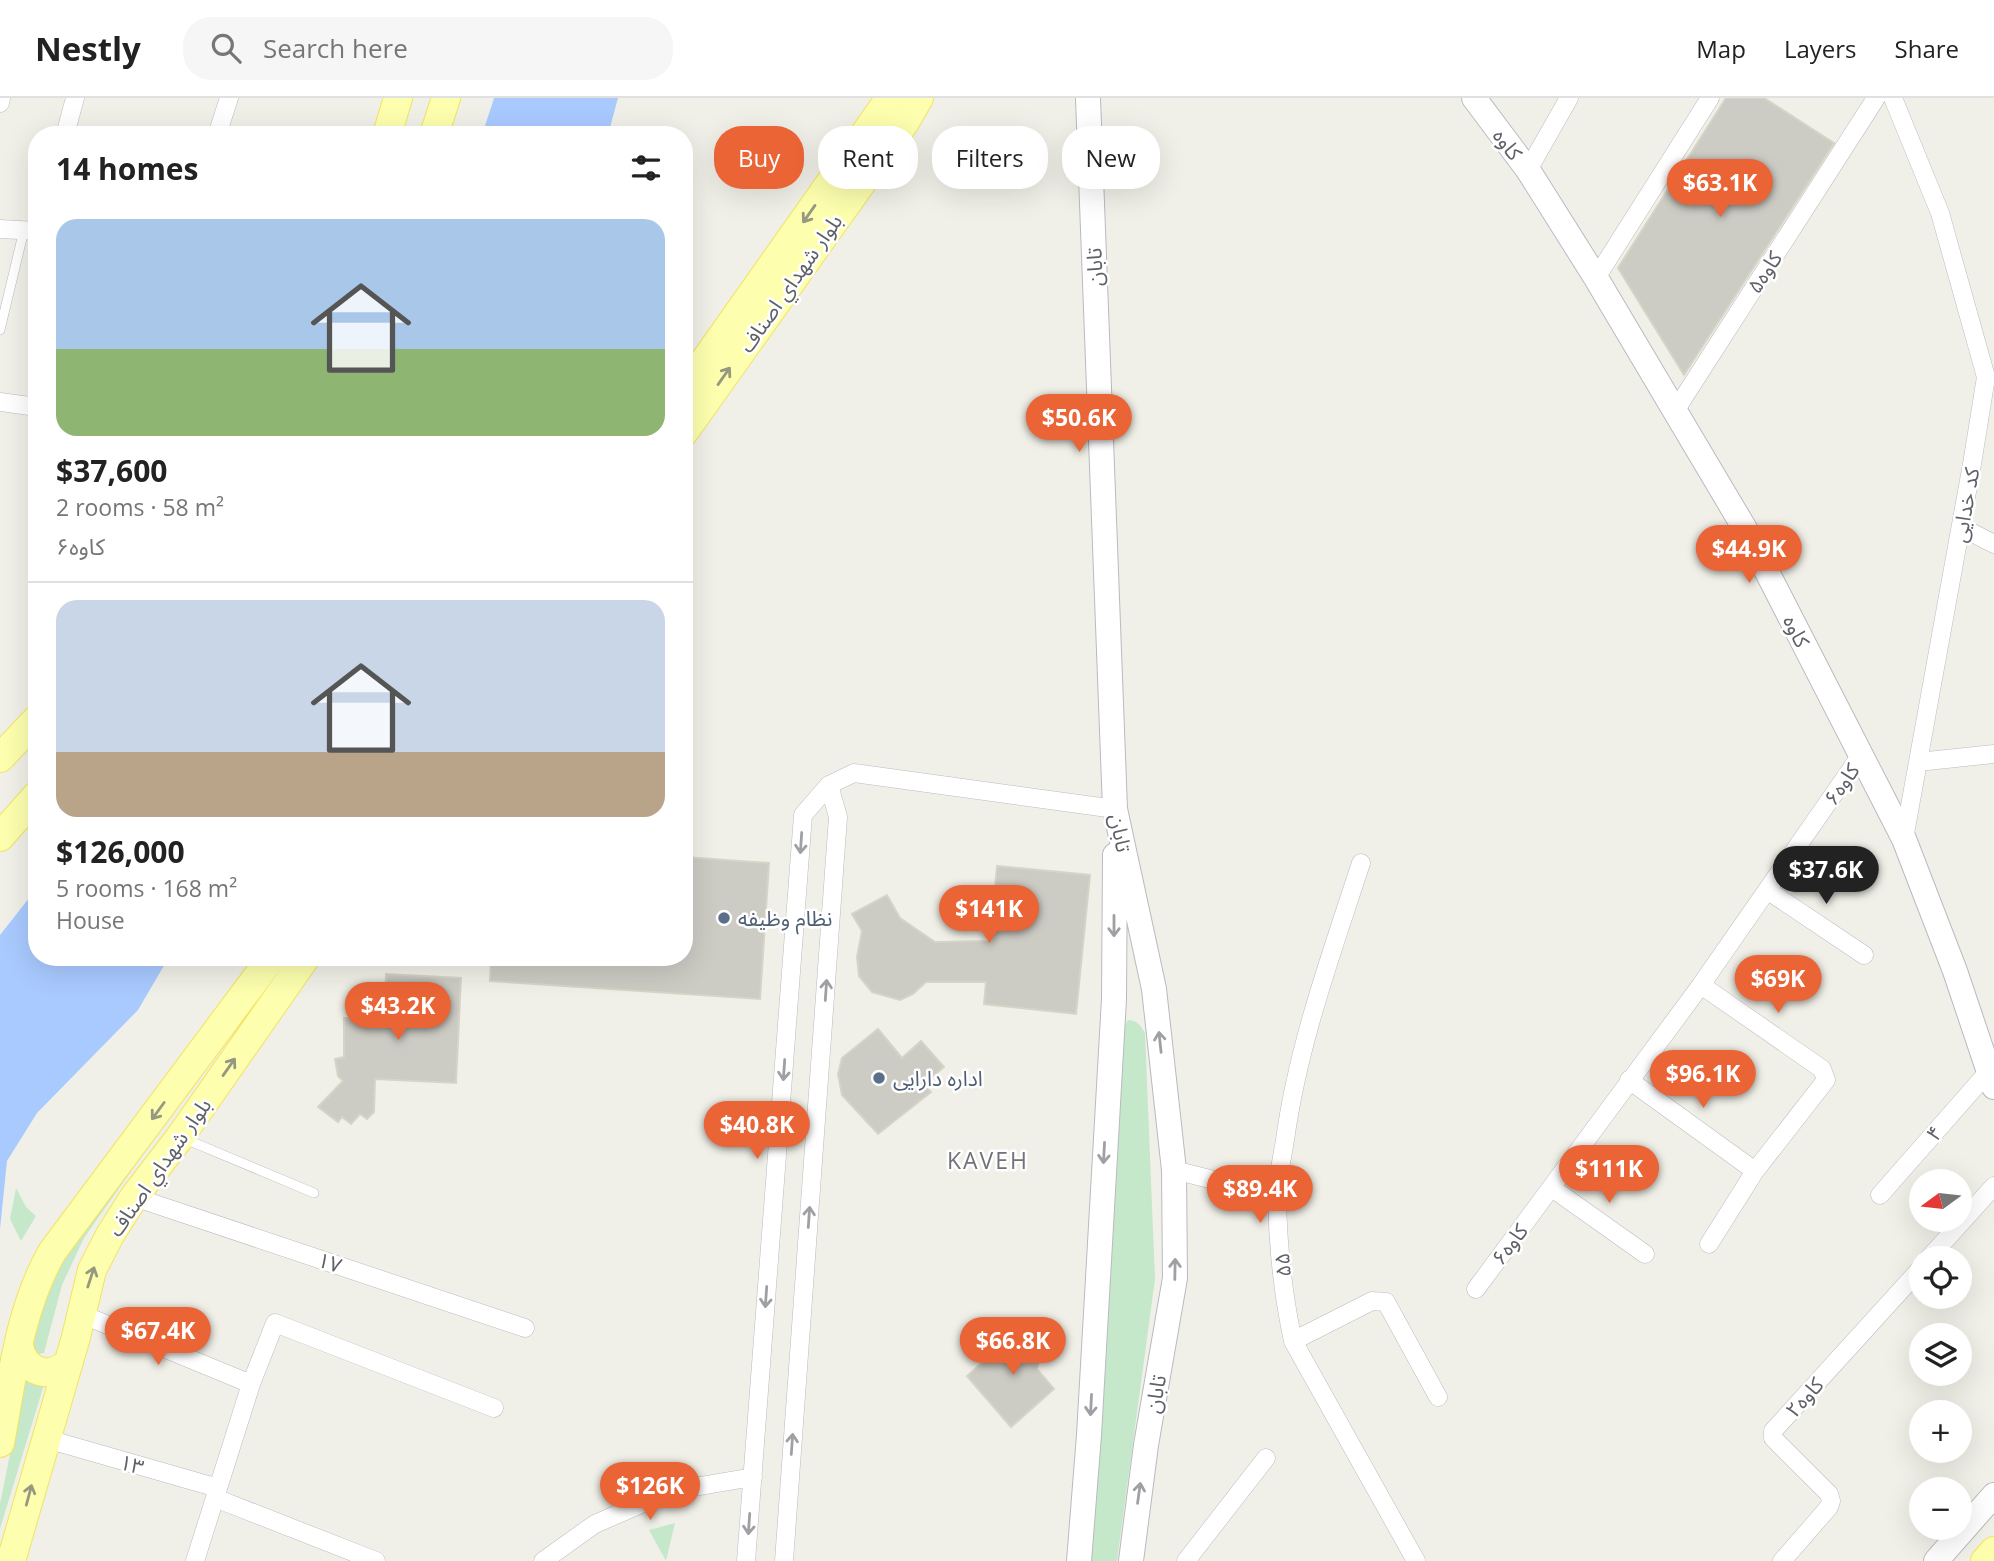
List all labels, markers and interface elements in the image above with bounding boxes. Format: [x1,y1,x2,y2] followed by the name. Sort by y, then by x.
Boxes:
[183,17,673,80] search box
[35,26,141,71] text: Nestly
[207,29,245,67] icon: search
[263,30,408,66] text: Search here
[1696,32,1746,65] text: Map
[1784,32,1857,65] text: Layers
[1895,32,1959,65] text: Share
[1487,123,1529,166] street label: کاوه
[714,126,804,189] chip: Buy
[818,126,918,189] chip: Rent
[932,126,1048,189] chip: Filters
[1062,126,1160,189] chip: New
[56,148,199,189] text: 14 homes
[627,149,665,187] icon: filters
[1663,159,1777,219] pin: $63.1K
[1683,166,1757,198] text: $63.1K
[802,204,816,223] one-way arrow
[732,208,850,359] street label: بلوار شهداي اصناف
[1740,245,1788,298] street label: کاوه۵
[1079,247,1109,287] street label: تابان
[298,265,424,391] icon: home
[717,367,731,386] one-way arrow
[1022,394,1136,454] pin: $50.6K
[1042,401,1116,433] text: $50.6K
[56,450,167,491] text: $37,600
[1945,465,1985,545] street label: کد خدایی
[56,491,224,523] text: 2 rooms · 58 m²
[1692,526,1806,585] pin: $44.9K
[56,530,105,562] text: کاوه۶
[1712,532,1786,564] text: $44.9K
[1777,610,1817,652] street label: کاوه
[298,645,424,771] icon: home
[1817,757,1865,810] street label: کاوه۶
[1104,811,1138,855] street label: تابان
[56,831,185,872] text: $126,000
[794,832,807,854] one-way arrow
[1769,846,1883,906] pin: $37.6K
[1789,853,1863,885] text: $37.6K
[56,872,237,904] text: 5 rooms · 168 m²
[940,886,1038,945] pin: $141K
[955,892,1023,924] text: $141K
[56,904,125,936] text: House
[738,904,832,935] place label: نظام وظیفه
[716,910,732,926] marker: نظام وظیفه
[1108,914,1121,937] one-way arrow
[1737,956,1819,1015] pin: $69K
[1751,962,1805,994] text: $69K
[819,979,832,1002] one-way arrow
[341,982,455,1042] pin: $43.2K
[361,989,435,1021] text: $43.2K
[1153,1031,1166,1054] one-way arrow
[1646,1051,1760,1110] pin: $96.1K
[1666,1057,1740,1089] text: $96.1K
[222,1058,236,1077] one-way arrow
[777,1059,790,1081] one-way arrow
[893,1064,983,1092] place label: اداره دارایی
[871,1070,887,1086] marker: اداره دارایی
[101,1092,219,1243] street label: بلوار شهداي اصناف
[151,1101,166,1119] one-way arrow
[700,1102,814,1161] pin: $40.8K
[720,1108,794,1140] text: $40.8K
[1919,1119,1949,1147] street label: ۴
[1098,1141,1111,1164] one-way arrow
[947,1144,1029,1176] district label: KAVEH
[1560,1146,1658,1205] pin: $111K
[1575,1152,1643,1184] text: $111K
[1203,1166,1317,1225] pin: $89.4K
[1909,1169,1972,1232] north arrow
[1909,1169,1972,1540] map controls
[1223,1172,1297,1204] text: $89.4K
[803,1206,816,1229] one-way arrow
[1484,1217,1534,1270] street label: کاوه۶
[314,1245,346,1279] street label: ۱۷
[1909,1246,1972,1309] button: locate
[1267,1252,1297,1278] street label: ۵۵
[1168,1257,1181,1280] one-way arrow
[86,1266,99,1288] one-way arrow
[759,1285,772,1308] one-way arrow
[101,1308,215,1367] pin: $67.4K
[121,1314,195,1346] text: $67.4K
[956,1318,1070,1377] pin: $66.8K
[1909,1323,1972,1386] button: layers
[976,1324,1050,1356] text: $66.8K
[1779,1371,1830,1423] street label: کاوه۲
[1138,1373,1172,1415] street label: تابان
[1084,1393,1097,1416] one-way arrow
[1909,1400,1972,1463] button: +
[786,1433,799,1456] one-way arrow
[117,1447,147,1481] street label: ۱۳
[601,1462,699,1522] pin: $126K
[616,1469,684,1501] text: $126K
[1909,1477,1972,1540] button: −
[1133,1482,1146,1505] one-way arrow
[23,1484,36,1506] one-way arrow
[742,1512,755,1535] one-way arrow

